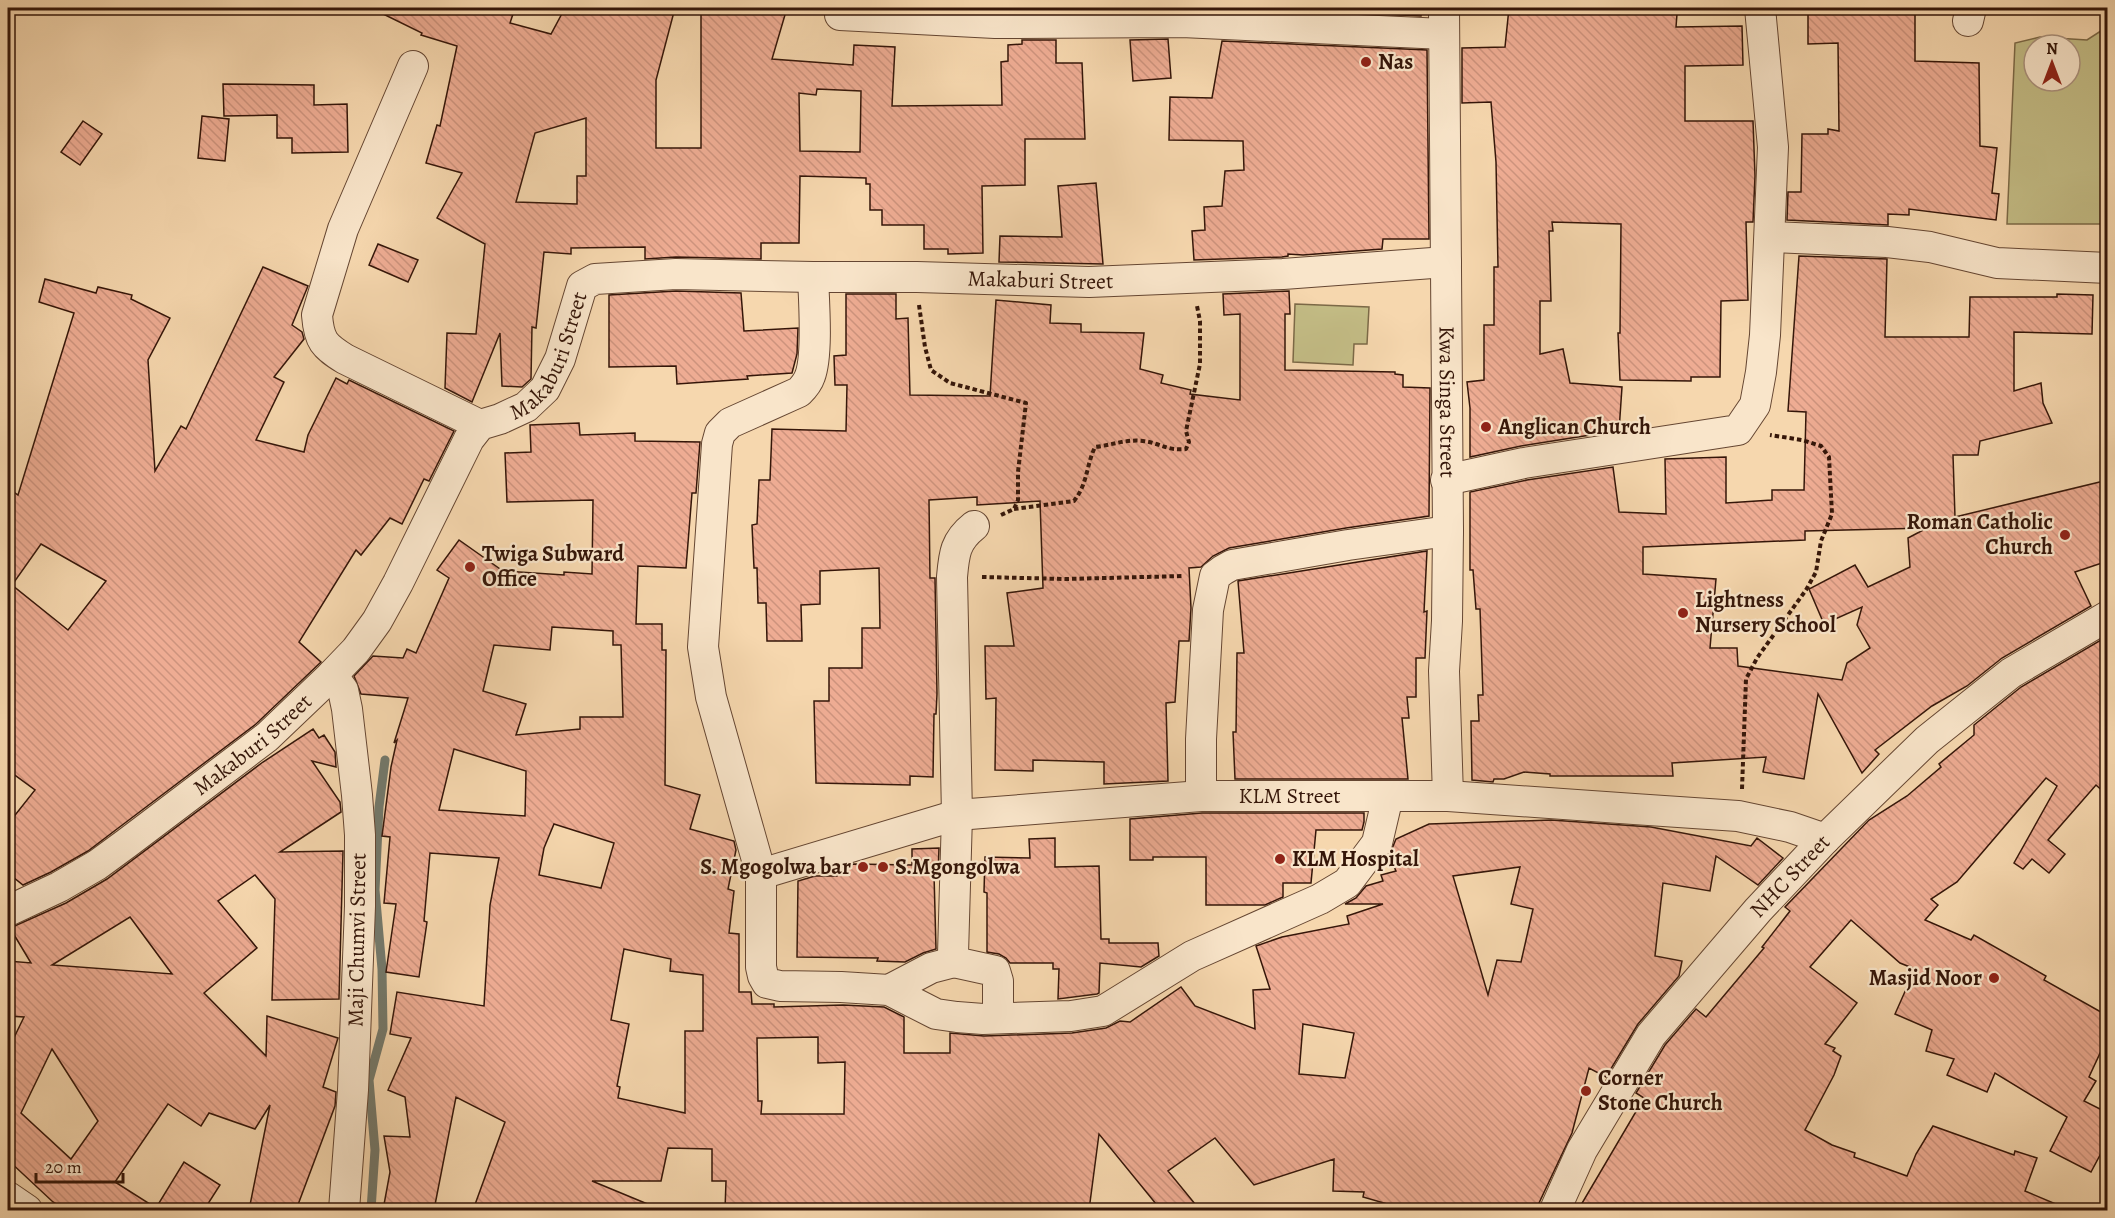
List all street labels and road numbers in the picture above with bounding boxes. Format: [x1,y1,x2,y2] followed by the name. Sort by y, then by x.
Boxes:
[967,263,1114,297] street label: Makaburi Street
[505,288,594,428] street label: Makaburi Street
[1431,326,1463,478] street label: Kwa Singa Street
[187,687,318,803] street label: Makaburi Street
[1239,781,1341,811] street label: KLM Street
[1743,828,1837,925] street label: NHC Street
[340,853,374,1027] street label: Maji Chumvi Street

